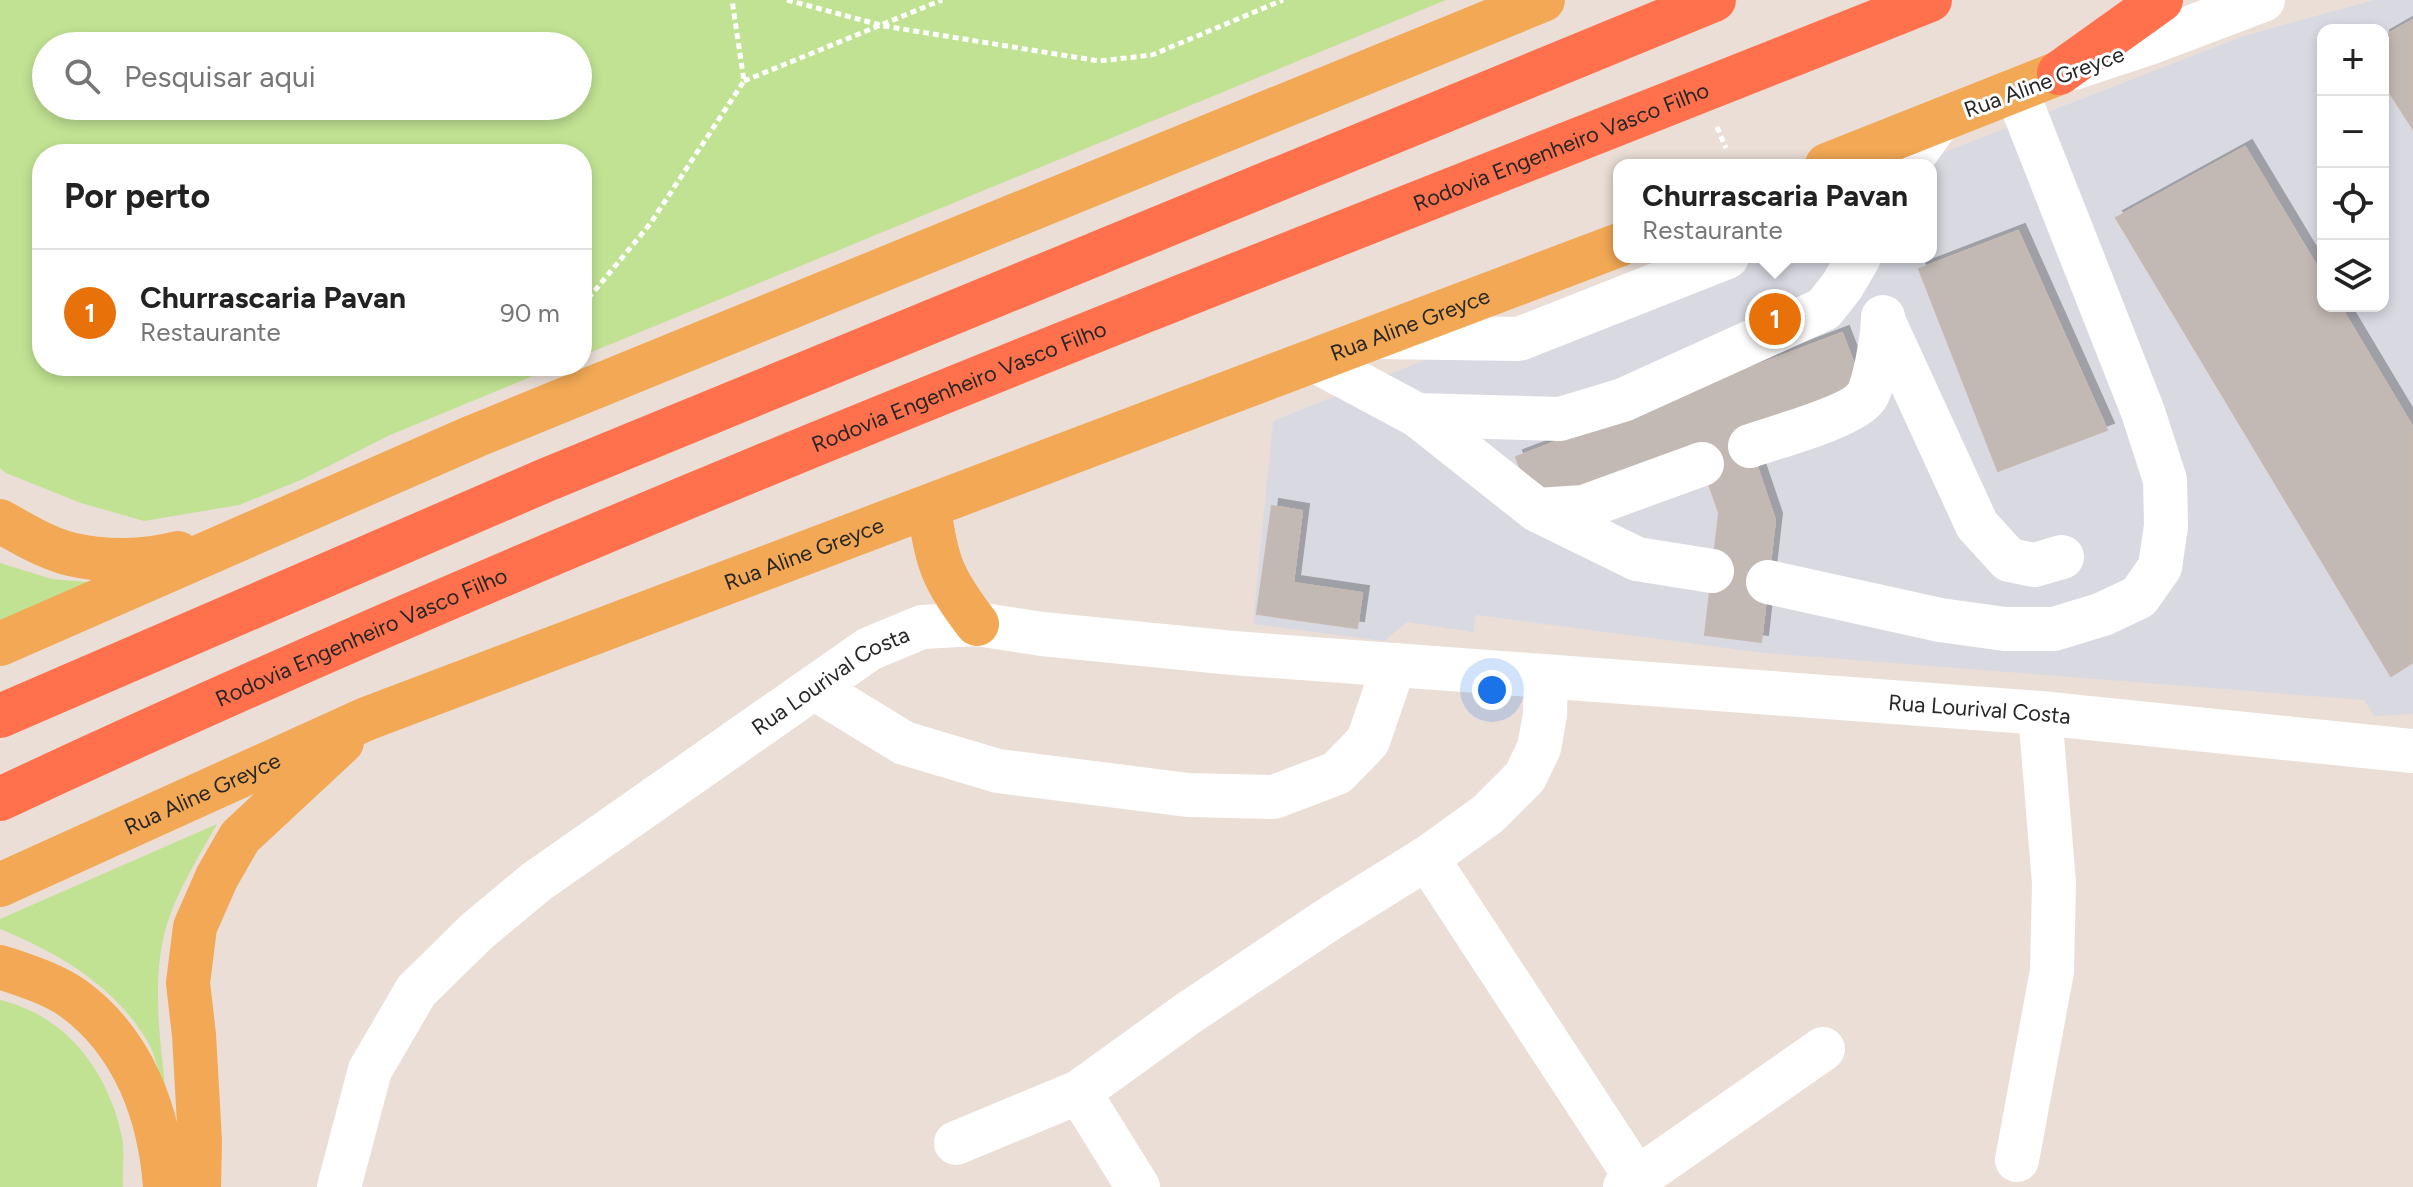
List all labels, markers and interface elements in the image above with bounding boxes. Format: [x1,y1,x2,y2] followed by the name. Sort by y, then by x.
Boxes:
[2317,24,2389,312] map controls
[2317,24,2389,96] button: +
[32,32,592,120] search box
[1960,41,2128,123] street label: Rua Aline Greyce
[60,54,104,98] icon: search
[124,58,316,95] text: Pesquisar aqui
[1409,76,1713,217] street label: Rodovia Engenheiro Vasco Filho
[2317,96,2389,168] button: −
[1613,159,1937,263] popup
[2317,168,2389,240] button: locate
[64,176,210,217] text: Por perto
[1642,177,1908,214] text: Churrascaria Pavan
[1642,214,1783,246] text: Restaurante
[2317,240,2389,312] button: layers
[140,279,406,316] text: Churrascaria Pavan
[1326,282,1493,367] street label: Rua Aline Greyce
[1749,289,1801,349] pin: 1
[85,297,95,329] text: 1
[500,297,560,329] text: 90 m
[807,314,1110,458] street label: Rodovia Engenheiro Vasco Filho
[140,316,281,348] text: Restaurante
[720,511,887,596] street label: Rua Aline Greyce
[211,561,511,712] street label: Rodovia Engenheiro Vasco Filho
[746,620,913,741] street label: Rua Lourival Costa
[1472,670,1512,710] your location
[1887,688,2072,730] street label: Rua Lourival Costa
[120,746,284,840] street label: Rua Aline Greyce

